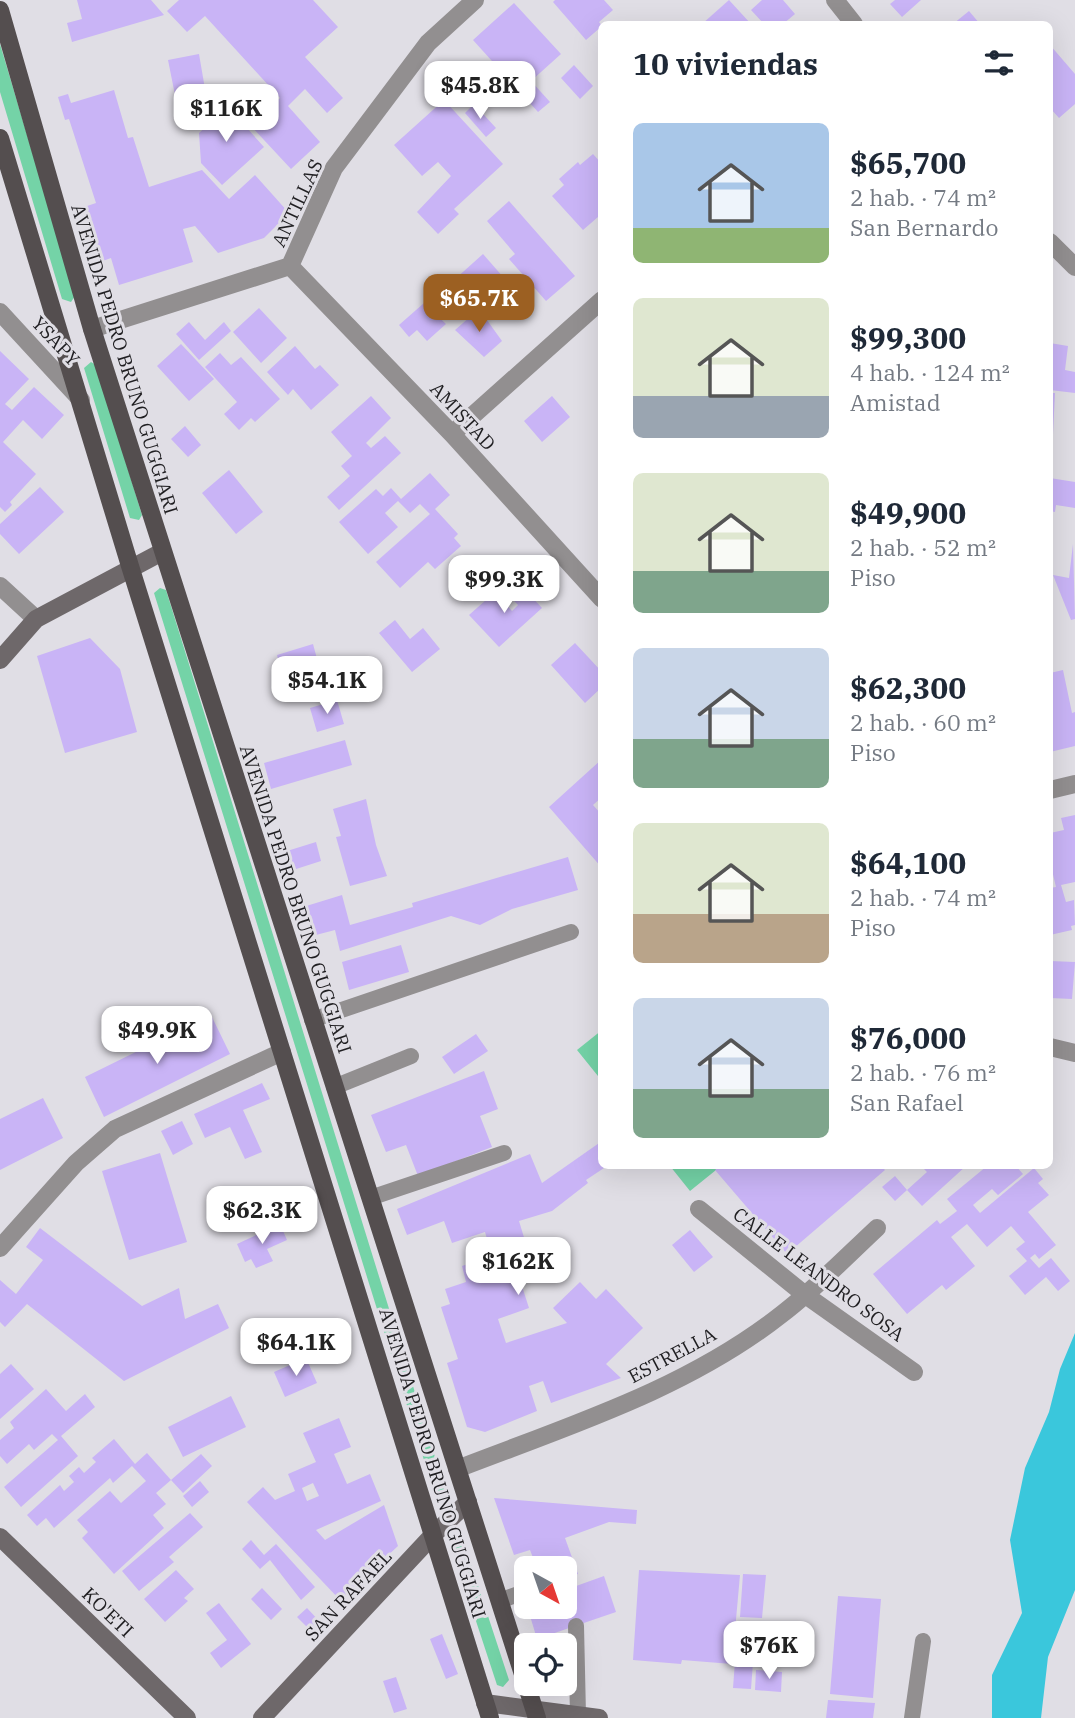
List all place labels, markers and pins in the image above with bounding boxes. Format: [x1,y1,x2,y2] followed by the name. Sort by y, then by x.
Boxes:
[423,61,537,121] pin: $45.8K
[177,85,275,144] pin: $116K
[422,274,536,334] pin: $65.7K
[447,556,561,615] pin: $99.3K
[270,656,384,716] pin: $54.1K
[100,1006,214,1066] pin: $49.9K
[205,1186,319,1246] pin: $62.3K
[469,1238,567,1297] pin: $162K
[239,1318,353,1378] pin: $64.1K
[728,1622,810,1681] pin: $76K

